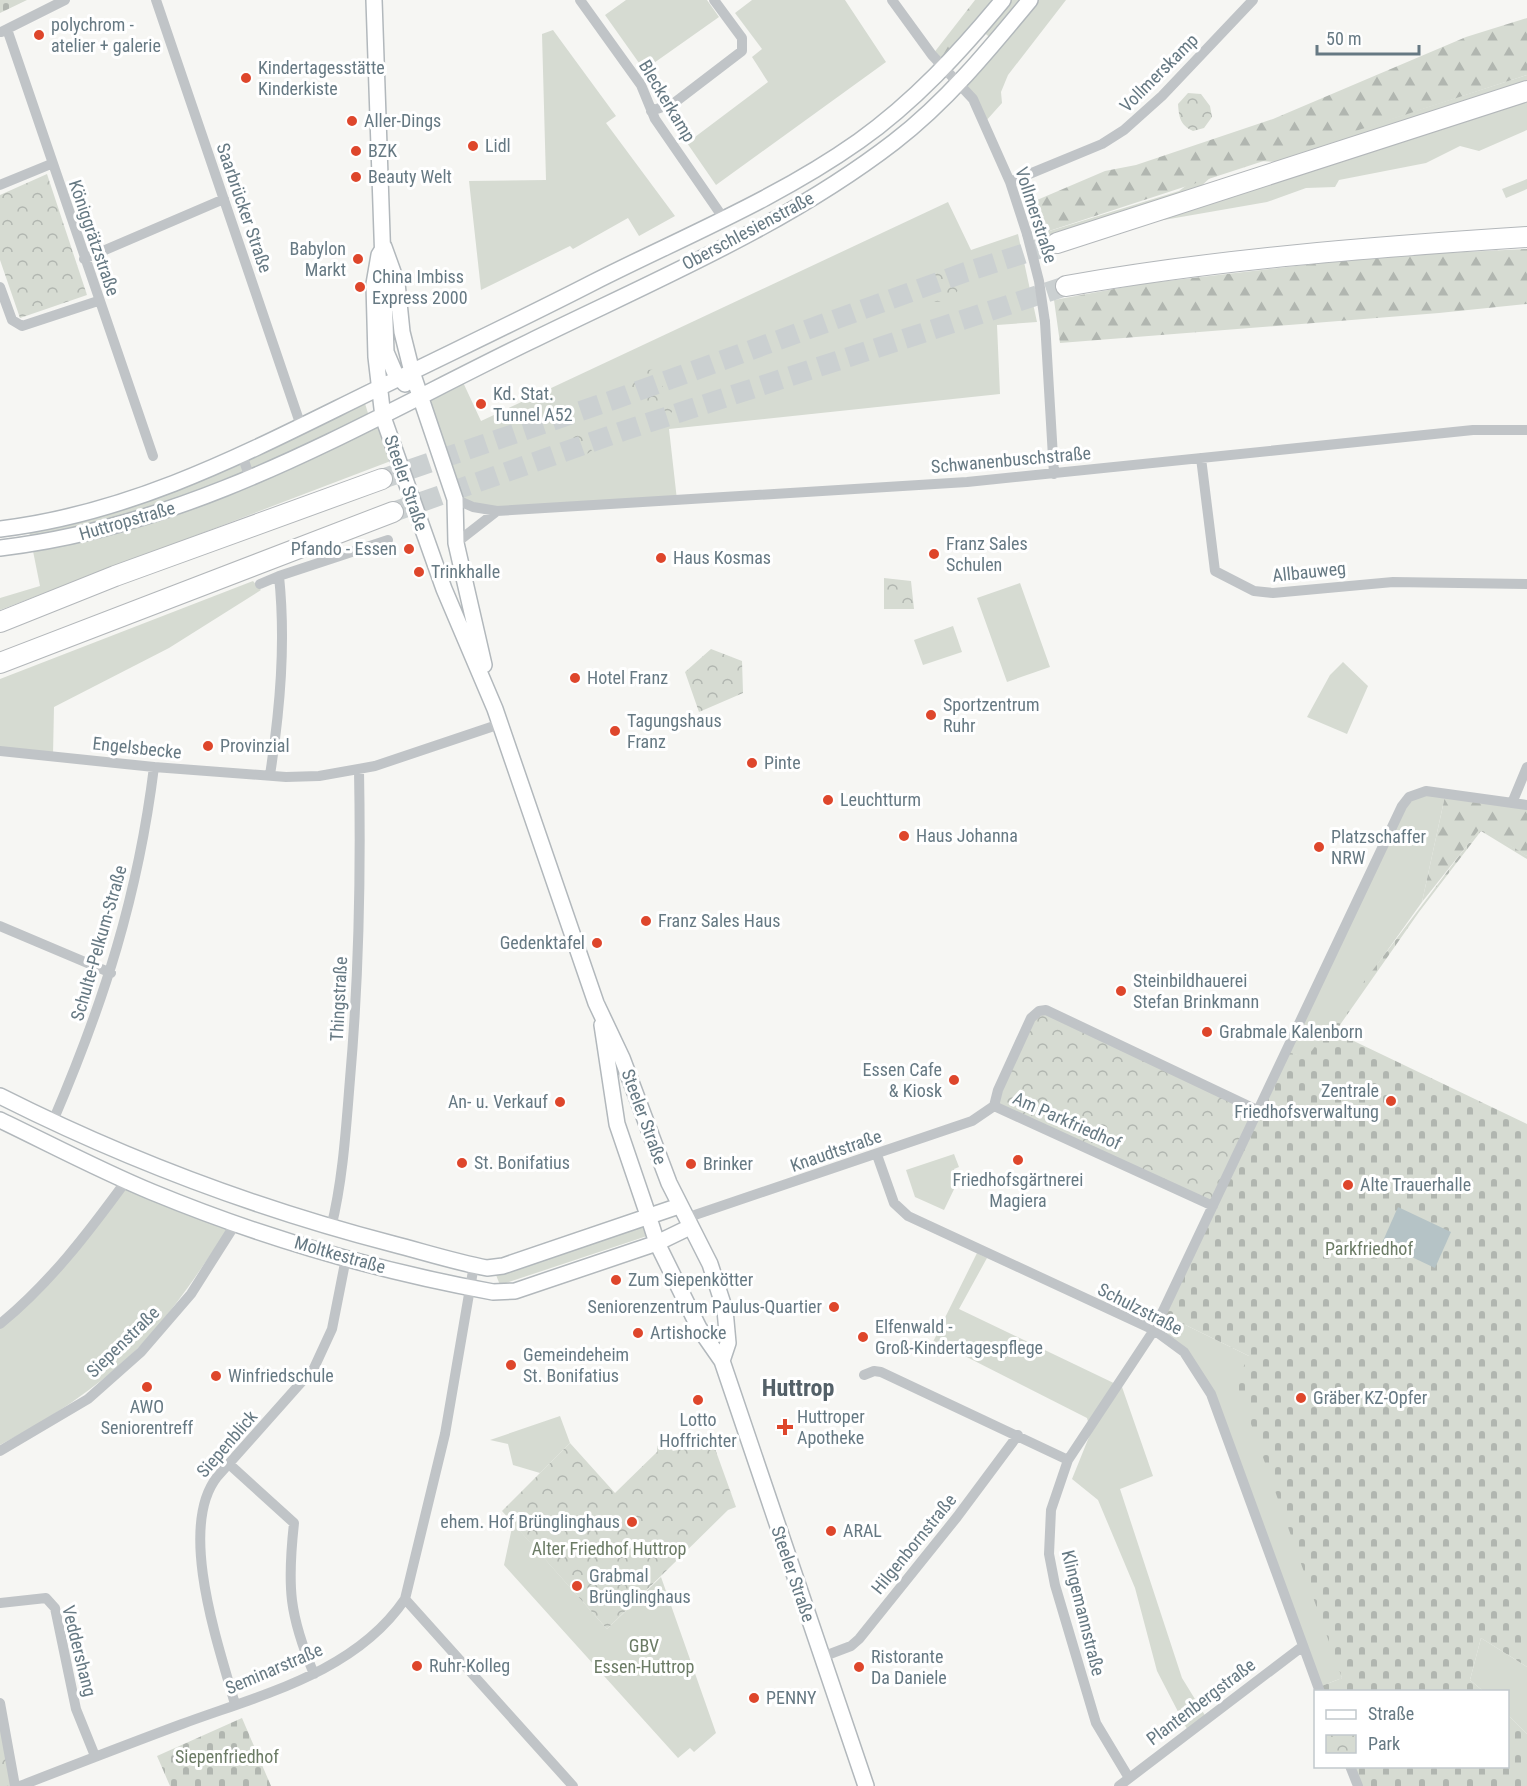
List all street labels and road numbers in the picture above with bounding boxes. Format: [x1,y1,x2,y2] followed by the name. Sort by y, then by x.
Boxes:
[1115,29,1202,116] street label: Vollmerskamp
[635,56,700,146] street label: Bleckerkamp
[212,140,276,275] street label: Saarbrücker Straße
[1011,164,1062,265] street label: Vollmerstraße
[65,177,124,299] street label: Königgrätzstraße
[678,187,817,274] street label: Oberschlesienstraße
[380,432,433,534] street label: Steeler Straße
[930,442,1092,477] street label: Schwanenbuschstraße
[76,497,177,544] street label: Huttropstraße
[1271,557,1347,586] street label: Allbauweg
[92,732,183,763] street label: Engelsbecke
[66,863,131,1023] street label: Schulte-Pelkum-Straße
[326,956,351,1042] street label: Thingstraße
[618,1066,671,1167] street label: Steeler Straße
[1010,1087,1125,1154] street label: Am Parkfriedhof
[787,1125,884,1176] street label: Knaudtstraße
[292,1232,388,1278] street label: Moltkestraße
[1094,1278,1186,1339] street label: Schulzstraße
[82,1302,163,1382] street label: Siepenstraße
[192,1406,261,1481] street label: Siepenblick
[867,1489,960,1598] street label: Hilgenbornstraße
[767,1523,820,1625] street label: Steeler Straße
[1058,1548,1109,1678] street label: Klingemannstraße
[58,1603,101,1699] street label: Veddershang
[222,1639,326,1698] street label: Seminarstraße
[1142,1654,1259,1749] street label: Plantenbergstraße

